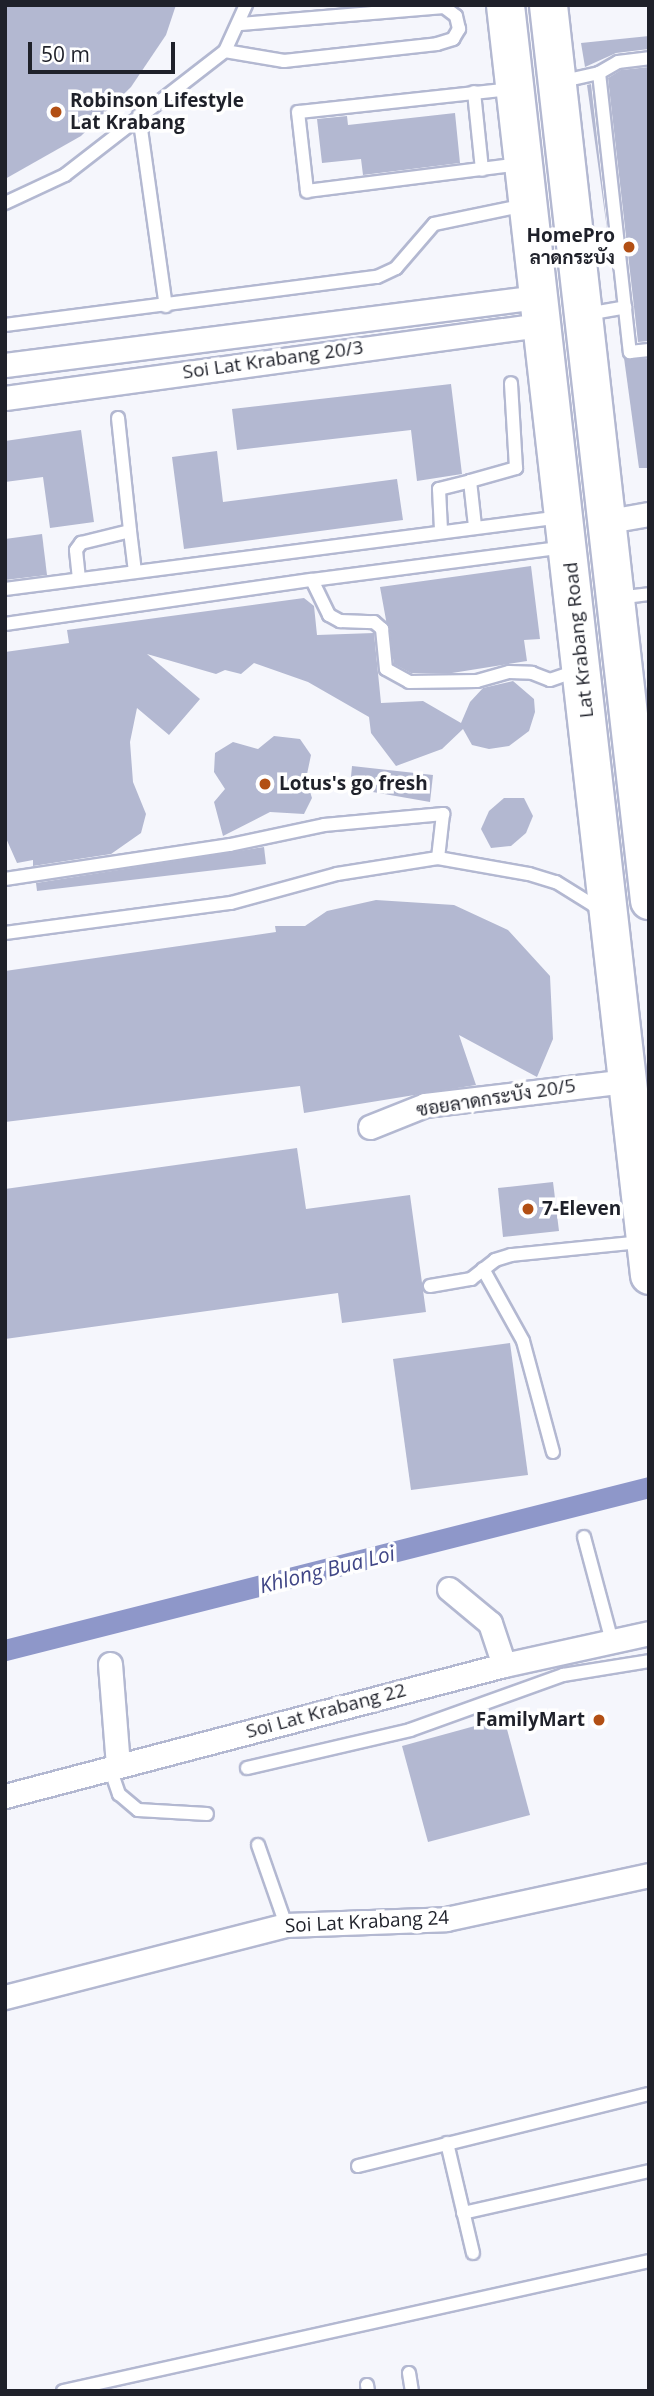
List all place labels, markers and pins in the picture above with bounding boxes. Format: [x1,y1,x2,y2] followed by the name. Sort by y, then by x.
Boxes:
[70,90,244,134] place label: Robinson Lifestyle Lat Krabang
[48,104,64,120] marker: Robinson Lifestyle Lat Krabang
[526,225,615,269] place label: HomePro ลาดกระบัง
[621,239,637,255] marker: HomePro ลาดกระบัง
[279,773,428,795] place label: Lotus's go fresh
[257,776,273,792] marker: Lotus's go fresh
[542,1198,621,1220] place label: 7-Eleven
[520,1201,536,1217] marker: 7-Eleven
[476,1709,585,1731] place label: FamilyMart
[591,1712,607,1728] marker: FamilyMart

